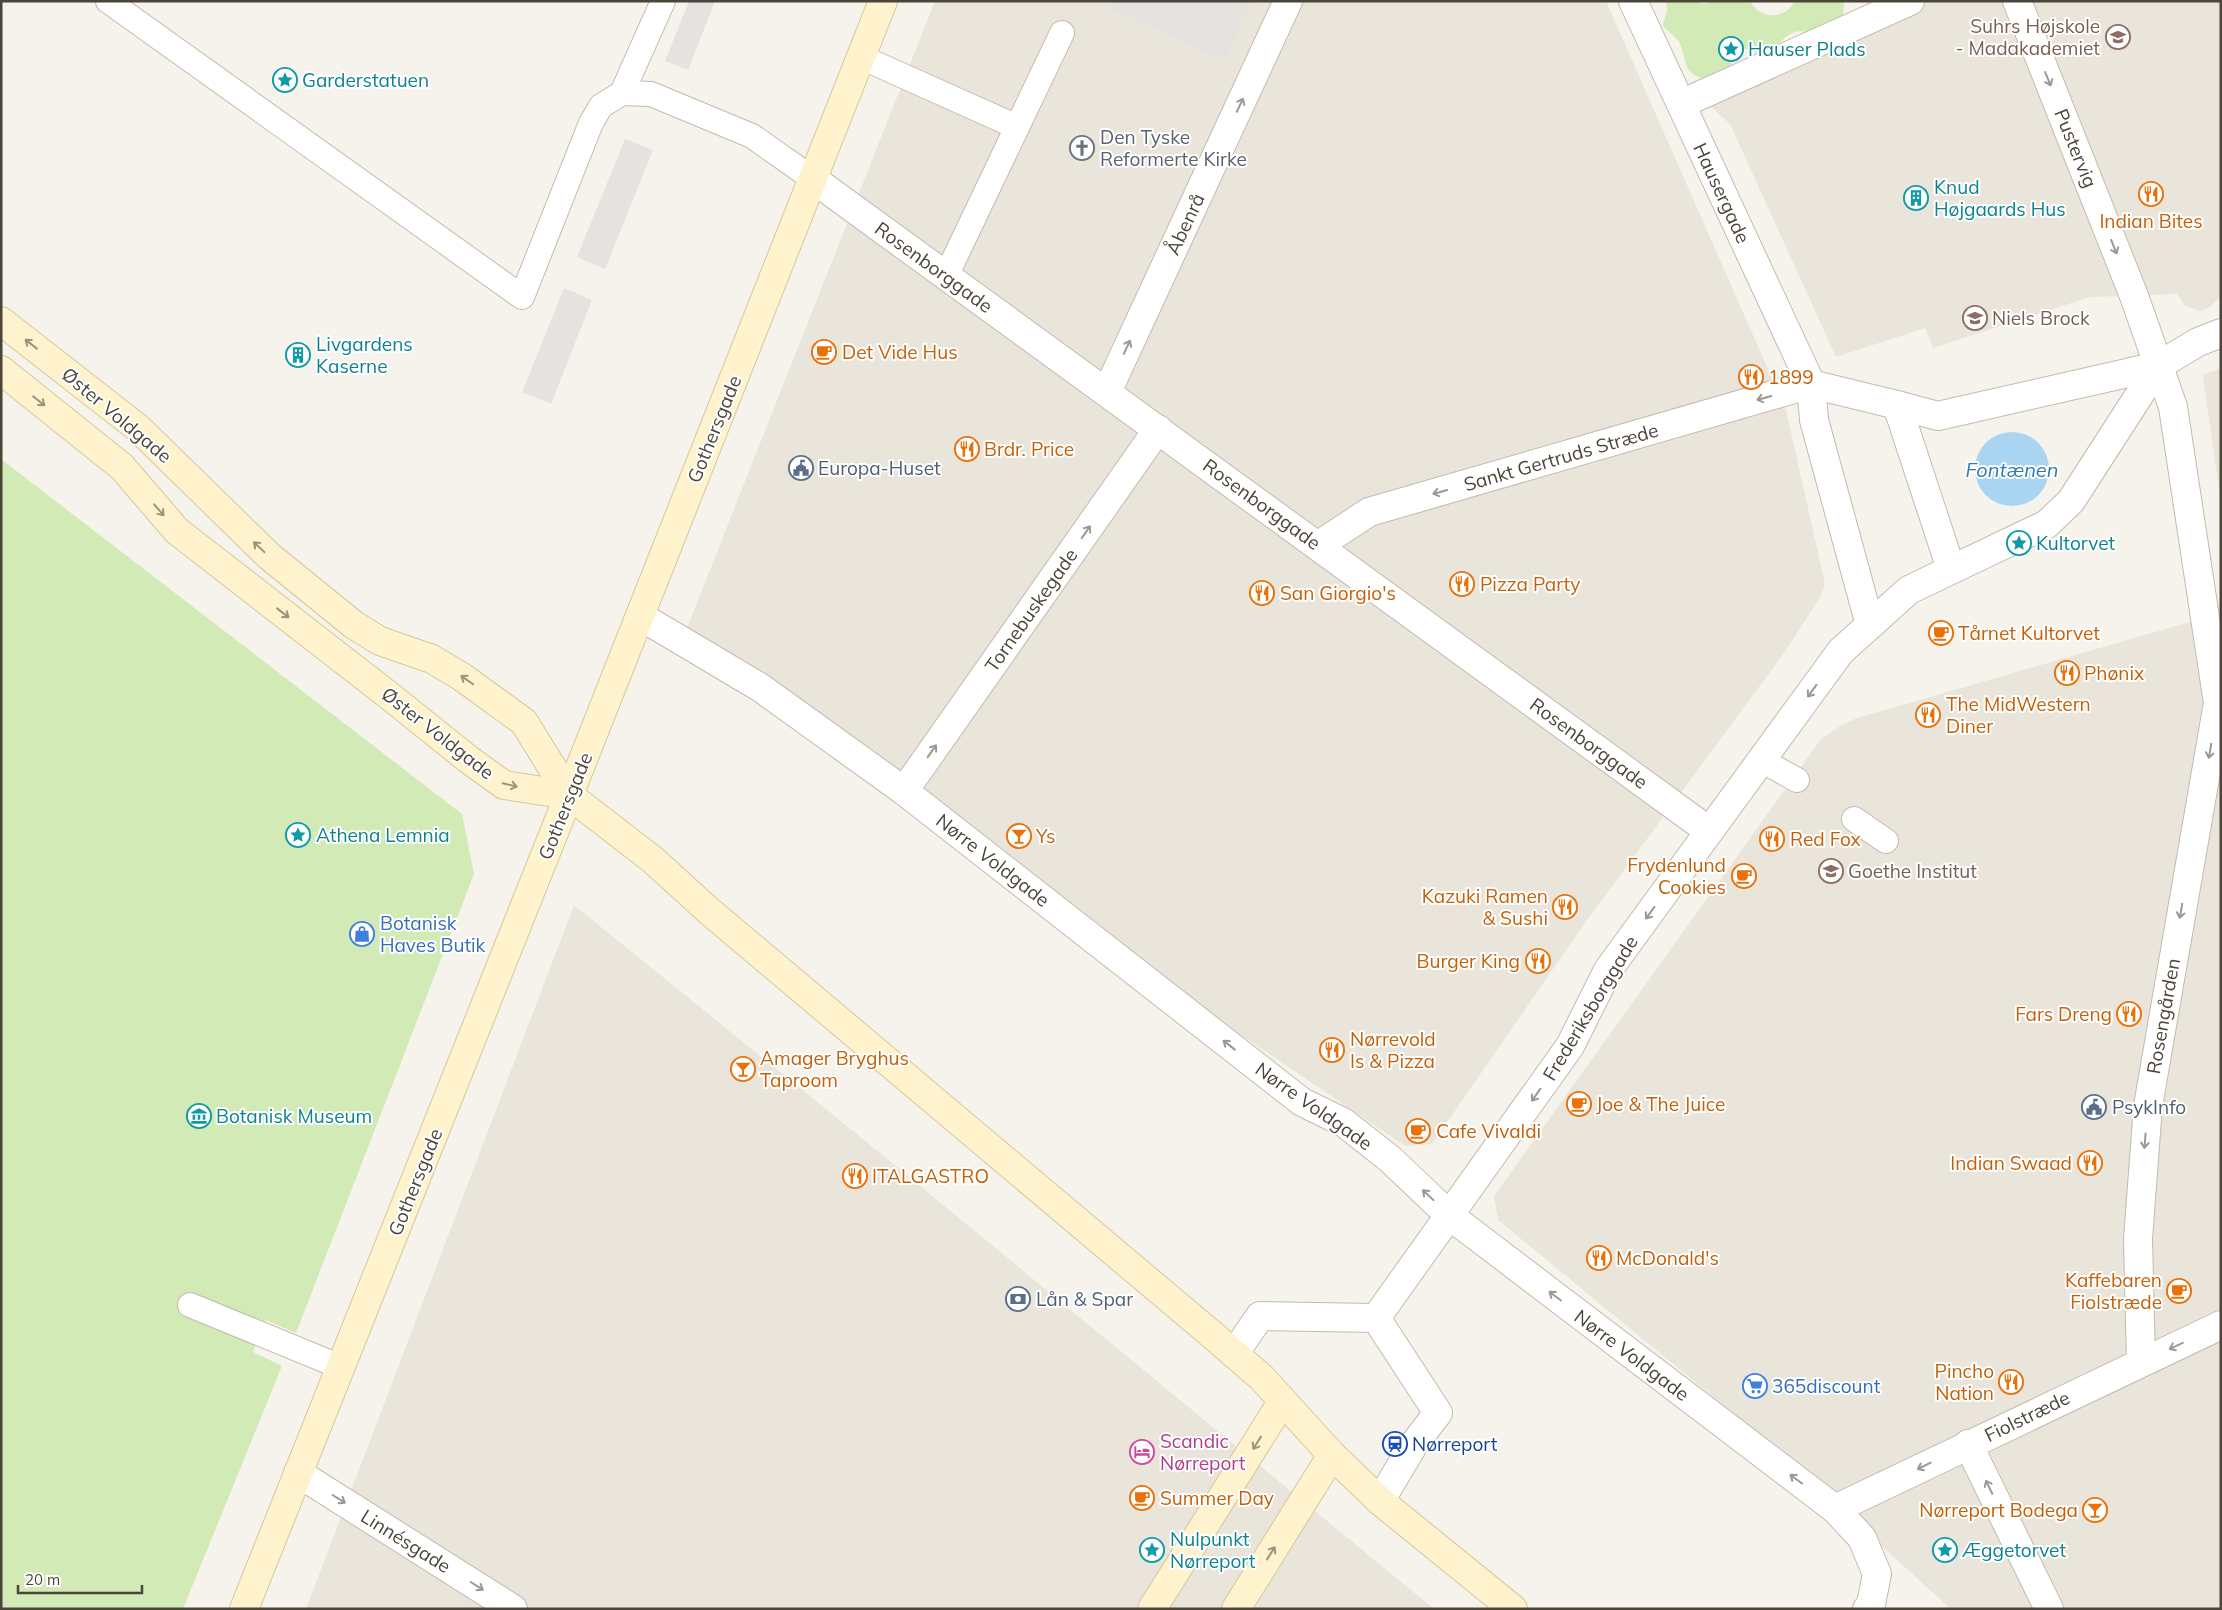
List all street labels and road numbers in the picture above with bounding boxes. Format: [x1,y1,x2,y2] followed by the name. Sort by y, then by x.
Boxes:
[2049,105,2103,191] street label: Pustervig
[1688,139,1756,247] street label: Hausergade
[1160,189,1210,259] street label: Åbenrå
[870,216,998,318] street label: Rosenborggade
[57,362,177,468] street label: Øster Voldgade
[682,372,746,486] street label: Gothersgade
[1461,418,1661,496] street label: Sankt Gertruds Stræde
[1198,453,1326,555] street label: Rosenborggade
[979,544,1083,676] street label: Tornebuskegade
[377,682,499,784] street label: Øster Voldgade
[1525,692,1653,794] street label: Rosenborggade
[533,749,597,863] street label: Gothersgade
[931,808,1055,912] street label: Nørre Voldgade
[1537,931,1643,1085] street label: Frederiksborggade
[2141,956,2185,1076] street label: Rosengården
[1251,1057,1377,1155] street label: Nørre Voldgade
[383,1125,447,1239] street label: Gothersgade
[1570,1304,1694,1406] street label: Nørre Voldgade
[1980,1385,2074,1447] street label: Fiolstræde
[357,1504,455,1578] street label: Linnésgade

